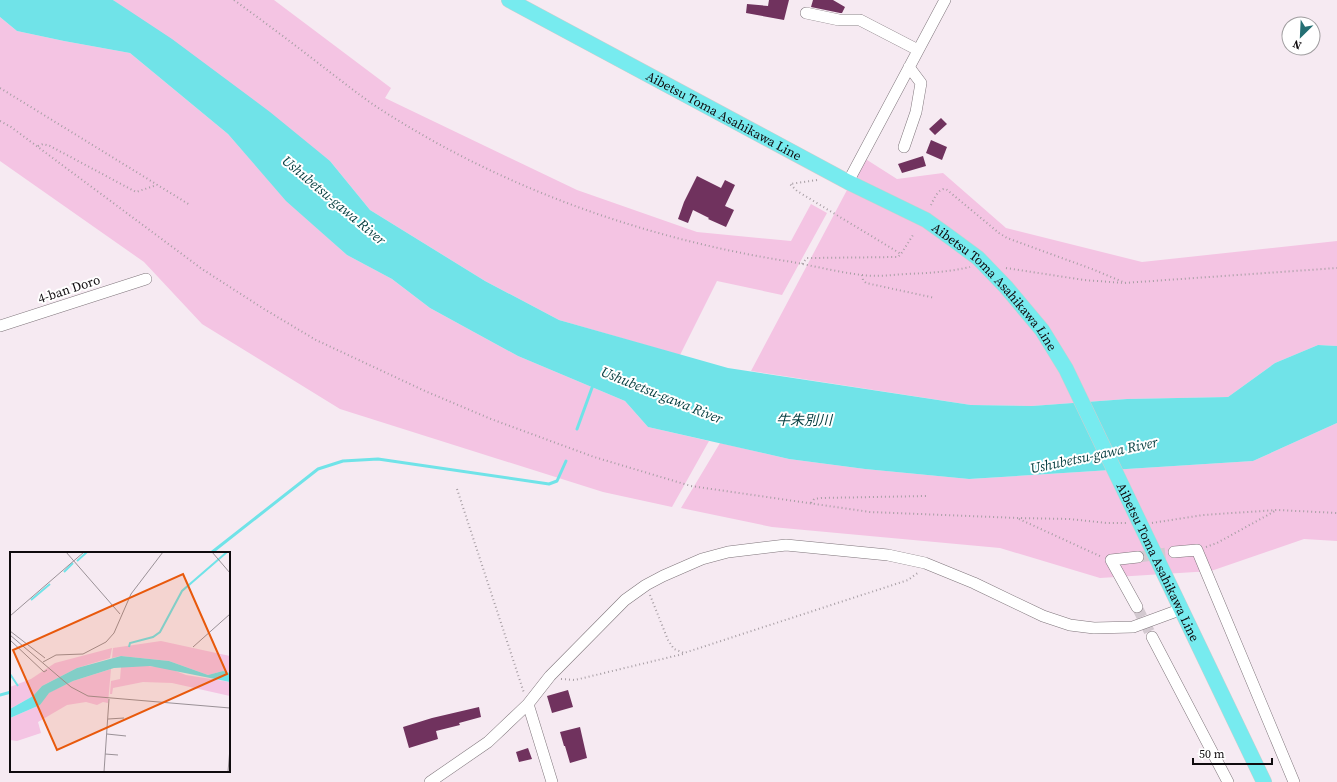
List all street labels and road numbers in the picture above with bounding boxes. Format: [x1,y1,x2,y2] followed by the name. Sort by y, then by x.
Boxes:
[643,67,805,164] street label: Aibetsu Toma Asahikawa Line
[929,219,1061,354] street label: Aibetsu Toma Asahikawa Line
[36,271,102,307] street label: 4-ban Doro
[1113,480,1204,644] street label: Aibetsu Toma Asahikawa Line

